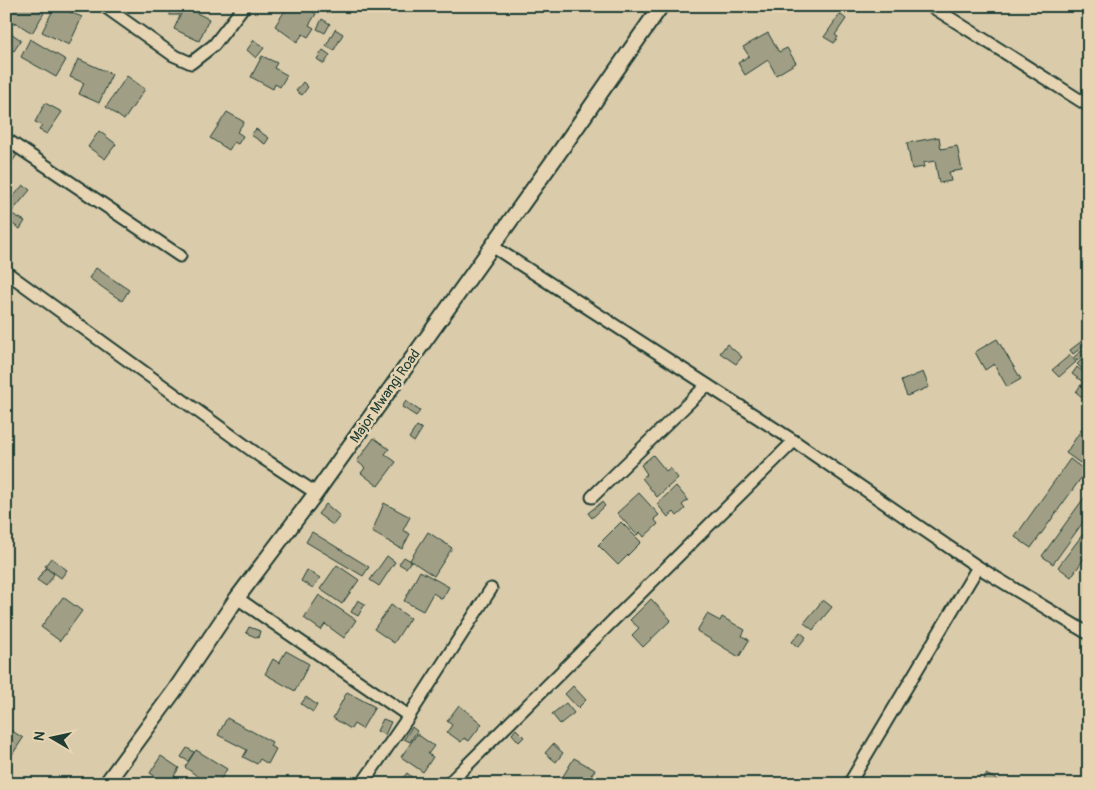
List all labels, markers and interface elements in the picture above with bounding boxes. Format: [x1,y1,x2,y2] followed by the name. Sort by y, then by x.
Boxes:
[346,346,424,446] street label: Major Mwangi Road
[28,712,78,762] north arrow
[31,730,49,742] text: N

